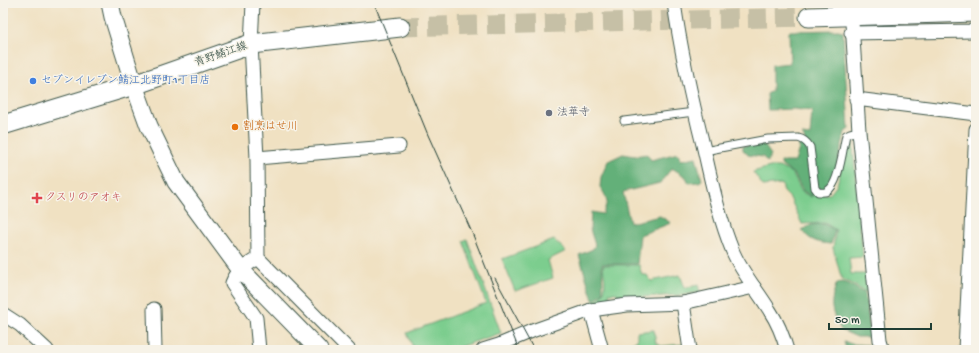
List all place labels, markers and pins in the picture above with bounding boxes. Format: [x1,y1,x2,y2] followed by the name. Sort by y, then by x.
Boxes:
[41,74,210,87] place label: セブンイレブン鯖江北野町1丁目店
[28,76,38,86] marker: セブンイレブン鯖江北野町1丁目店
[557,106,590,119] place label: 法華寺
[544,108,554,118] marker: 法華寺
[243,120,298,133] place label: 割烹はせ川
[230,122,240,132] marker: 割烹はせ川
[45,192,122,204] place label: クスリのアオキ
[32,193,42,203] marker: クスリのアオキ

